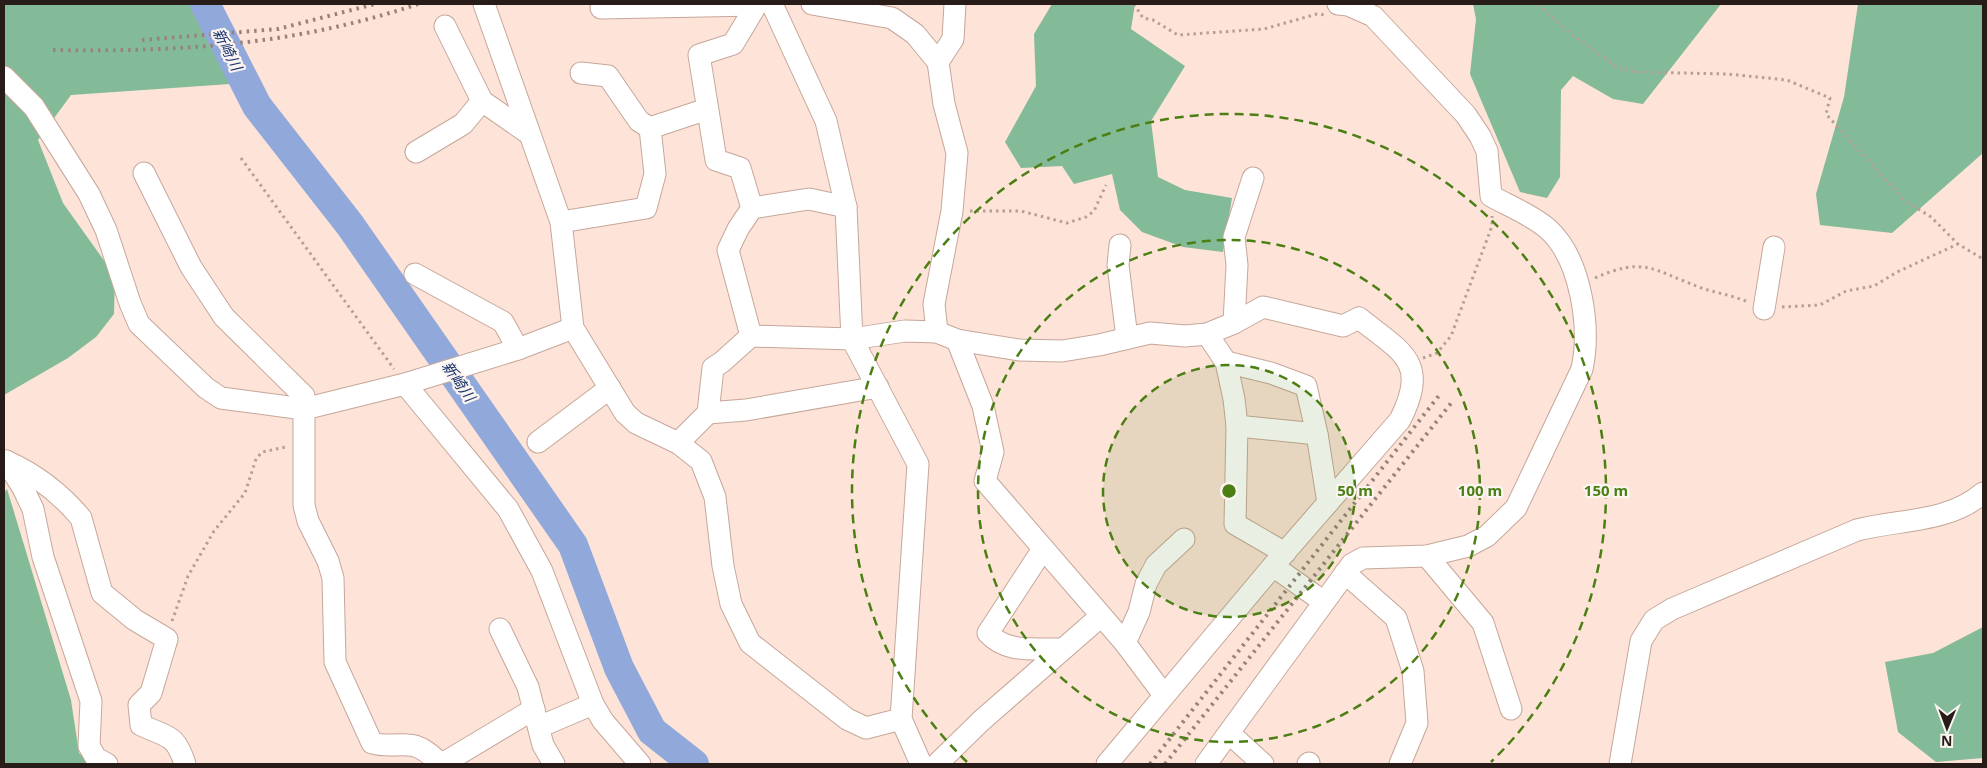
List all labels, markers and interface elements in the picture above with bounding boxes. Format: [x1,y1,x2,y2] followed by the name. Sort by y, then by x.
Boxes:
[209,24,248,75] water label: 新崎川
[438,357,481,407] water label: 新崎川
[1337,480,1373,500] text: 50 m
[1458,480,1502,500] text: 100 m
[1584,480,1628,500] text: 150 m
[1220,482,1238,500] centre of rings
[1922,703,1972,753] north arrow
[1941,732,1953,751] text: N

